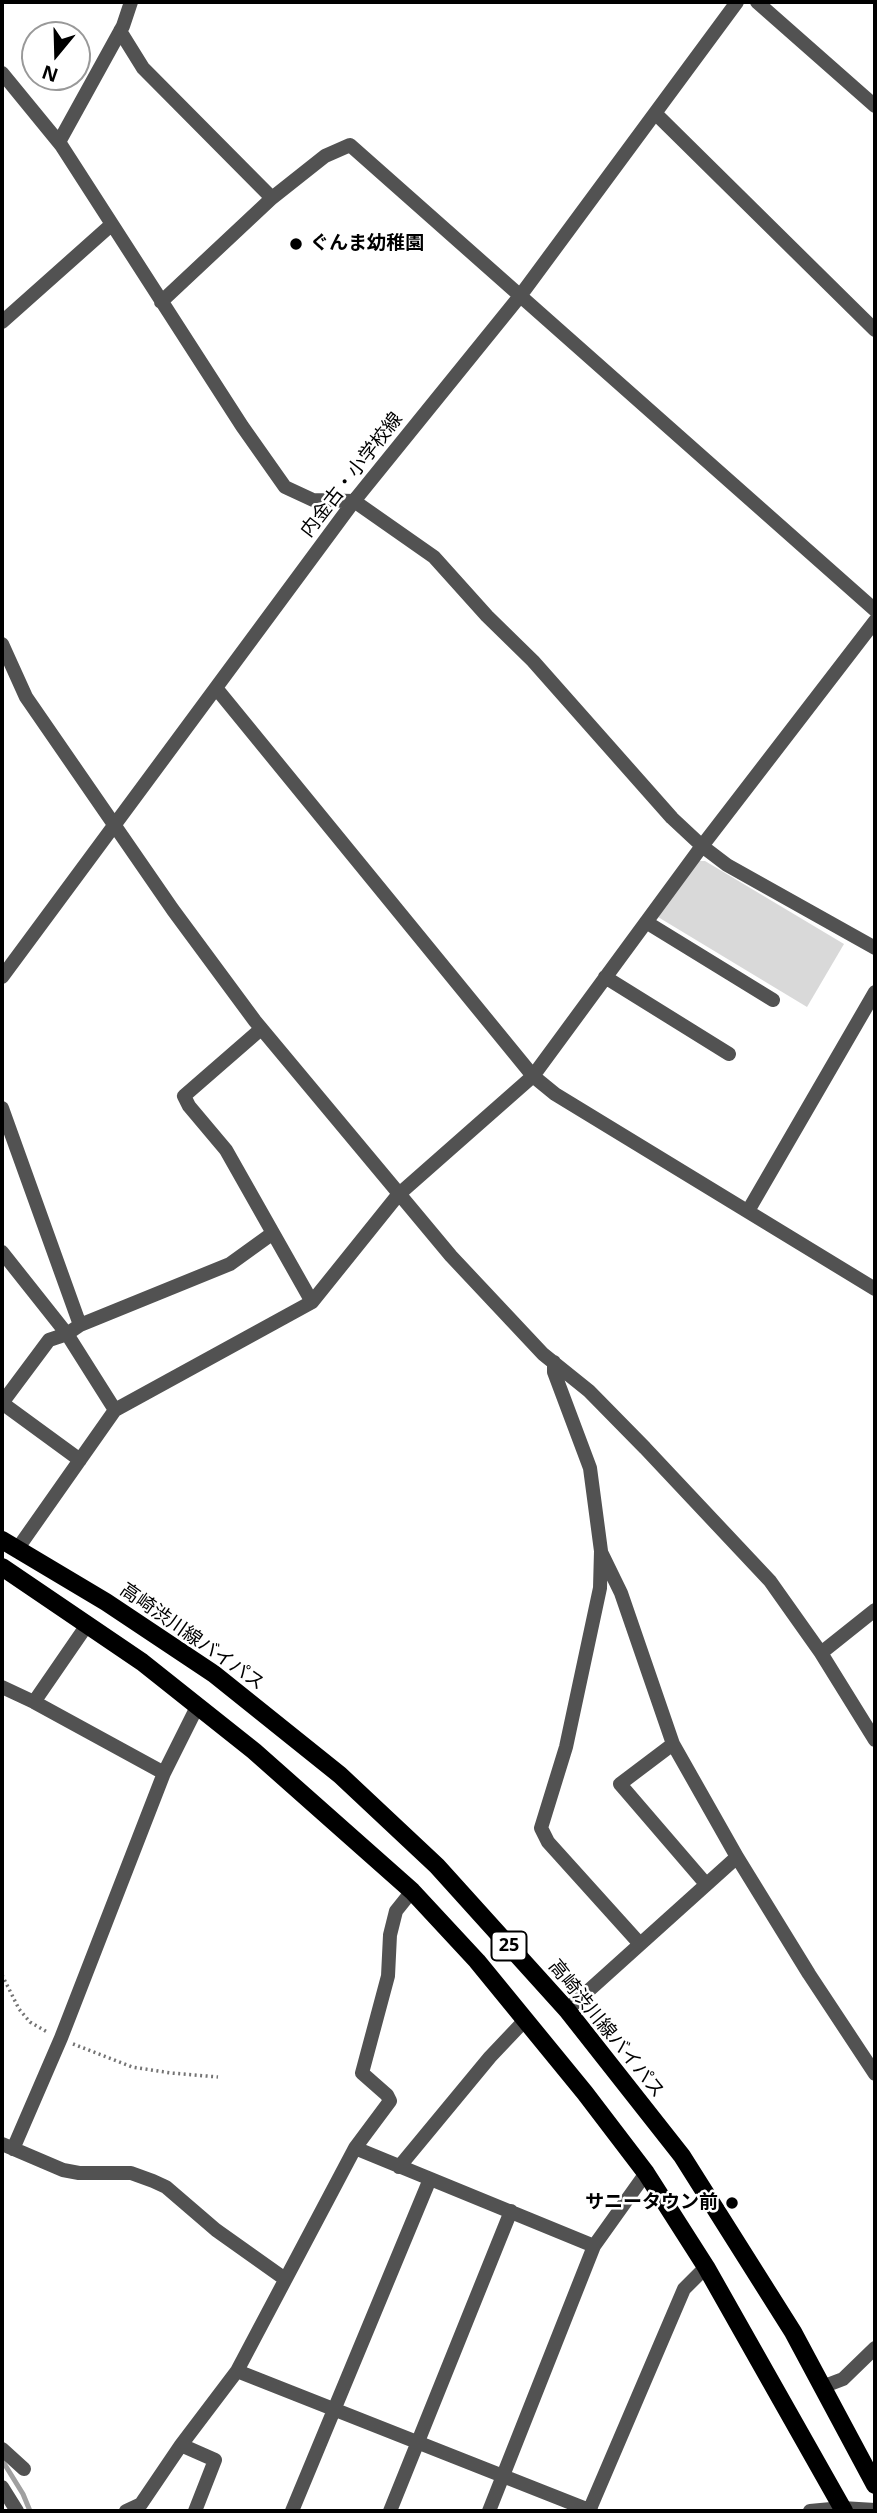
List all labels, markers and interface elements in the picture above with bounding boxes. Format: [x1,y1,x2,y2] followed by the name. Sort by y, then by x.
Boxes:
[21,21,91,91] north arrow
[38,59,61,89] text: N
[310,233,424,255] place label: ぐんま幼稚園
[288,236,304,252] marker: ぐんま幼稚園
[296,408,408,542] street label: 内金古・小学校線
[115,1579,269,1695] street label: 高崎渋川線バイパス
[491,1932,526,1960] road number: 25
[543,1955,669,2103] street label: 高崎渋川線バイパス
[585,2192,718,2214] place label: サニータウン前
[724,2195,740,2211] marker: サニータウン前

